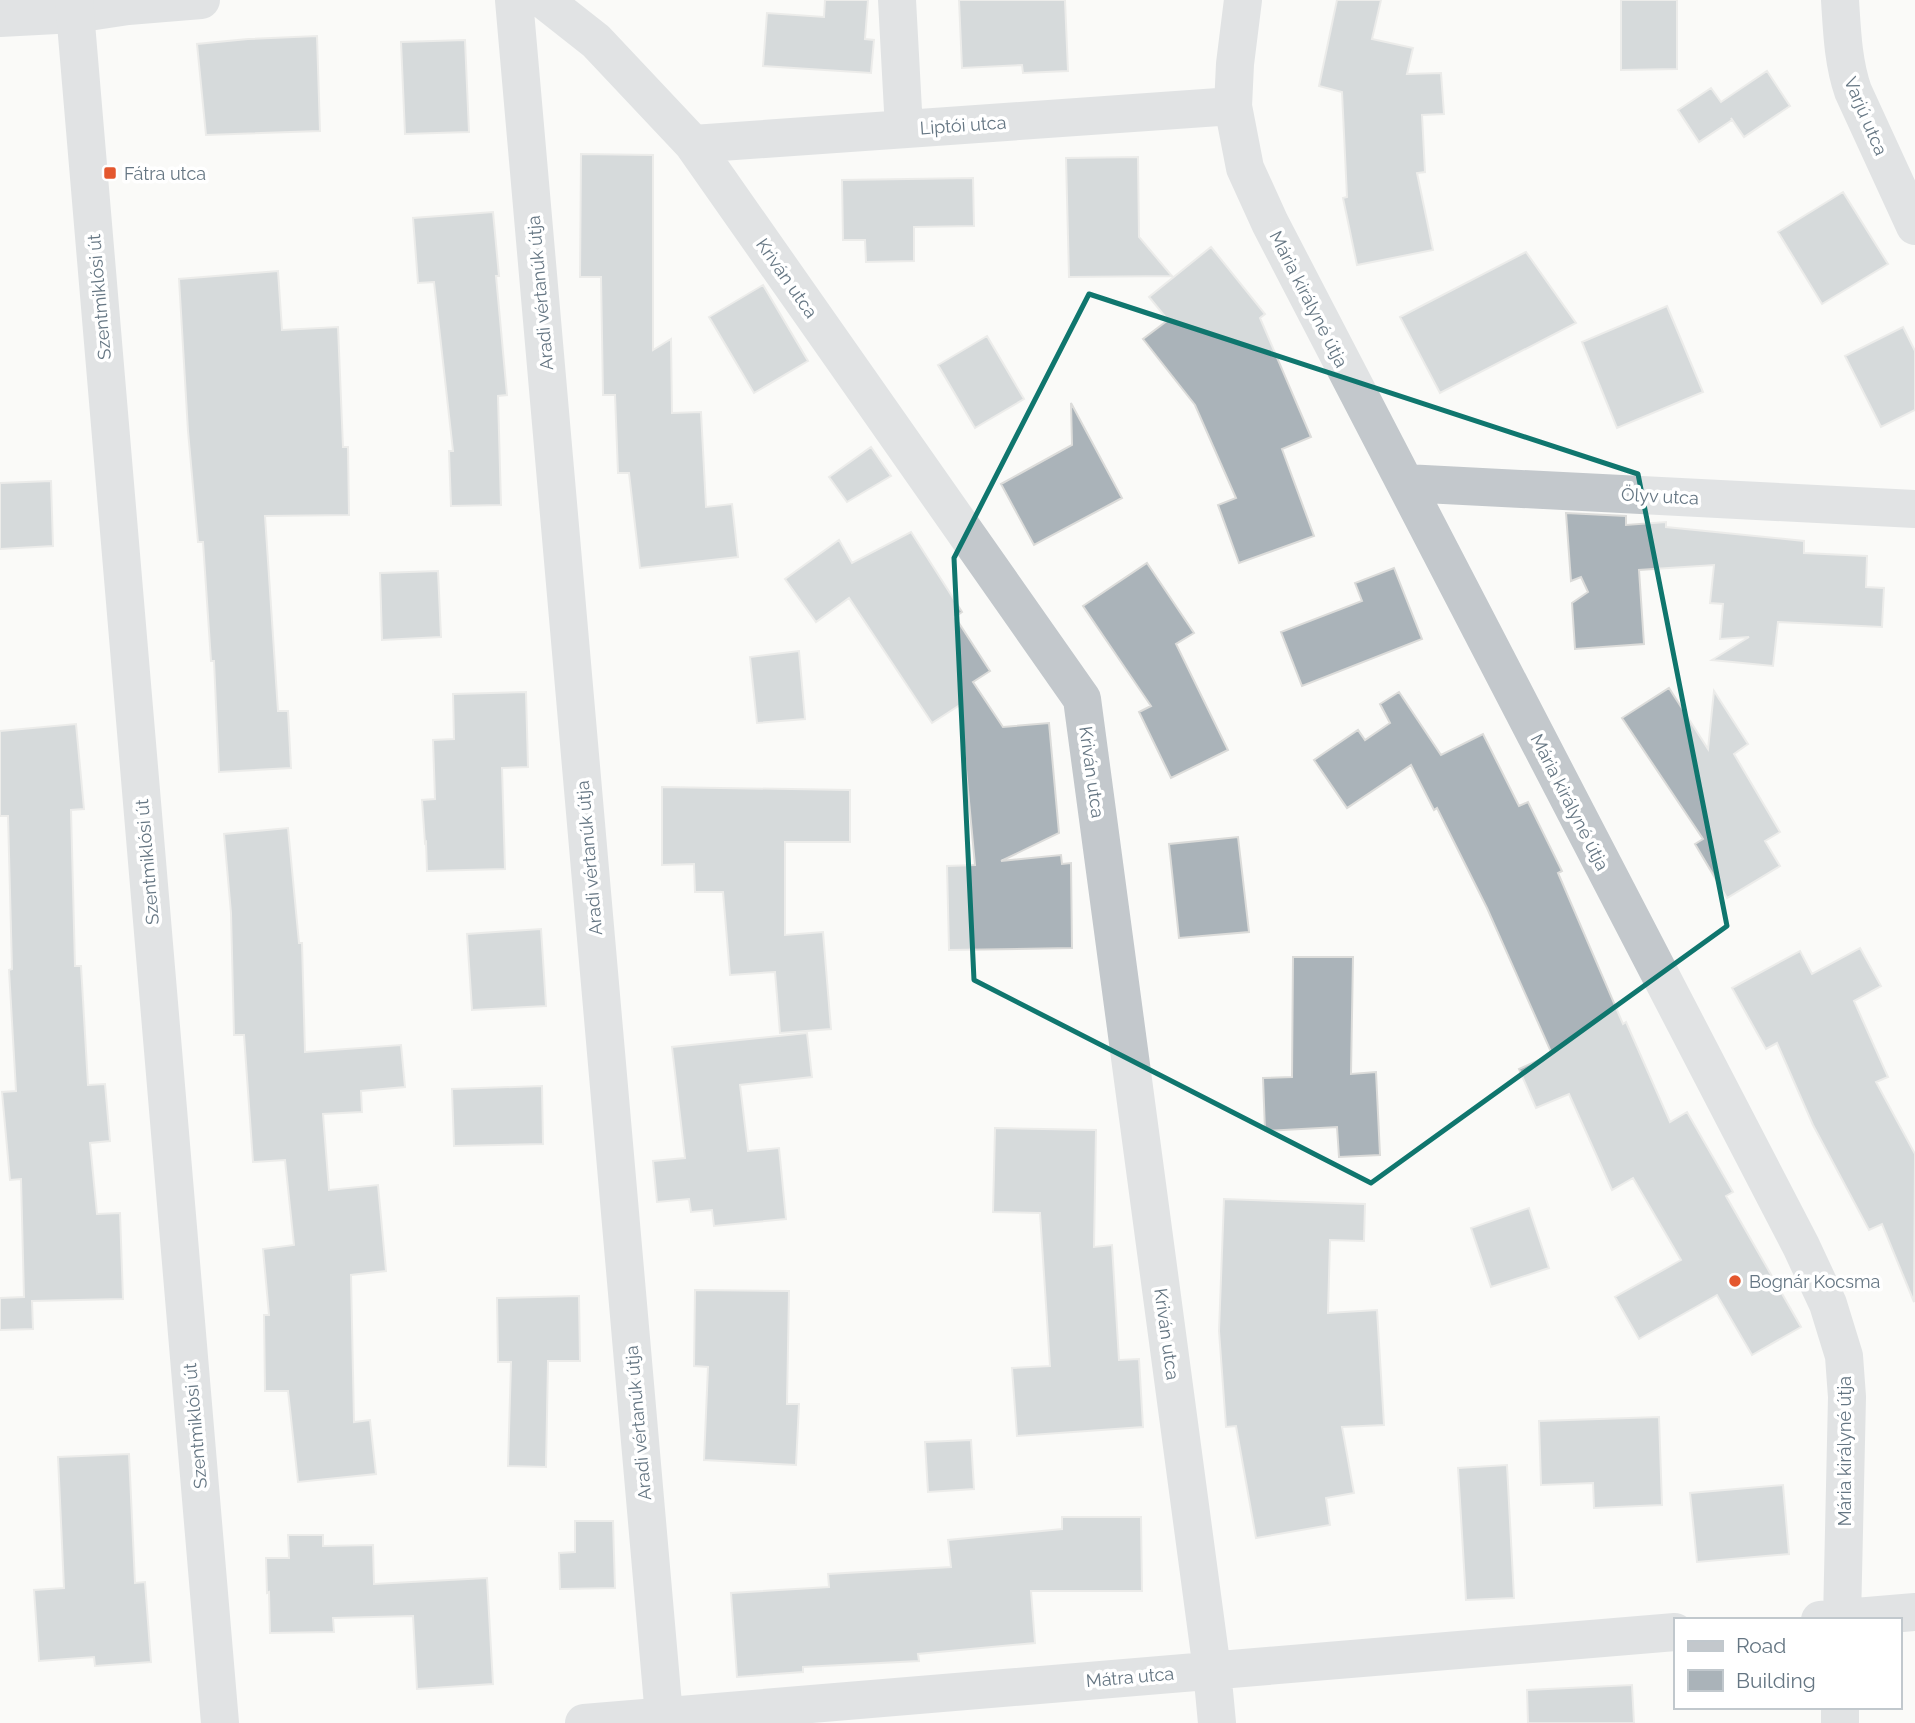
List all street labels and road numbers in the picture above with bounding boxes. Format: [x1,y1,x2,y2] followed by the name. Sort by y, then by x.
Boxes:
[1840,74,1892,158] street label: Varjú utca
[919,111,1007,139] street label: Liptói utca
[523,215,557,371] street label: Aradi vértanúk útja
[1266,227,1352,371] street label: Mária királyné útja
[83,233,115,361] street label: Szentmiklósi út
[752,234,822,322] street label: Kriván utca
[1621,483,1699,509] street label: Ölyv utca
[1075,725,1109,819] street label: Kriván utca
[1527,730,1613,874] street label: Mária királyné útja
[572,780,606,936] street label: Aradi vértanúk útja
[131,798,163,926] street label: Szentmiklósi út
[1150,1287,1184,1381] street label: Kriván utca
[621,1345,655,1501] street label: Aradi vértanúk útja
[179,1362,211,1490] street label: Szentmiklósi út
[1834,1376,1855,1526] street label: Mária királyné útja
[1085,1663,1175,1691] street label: Mátra utca

